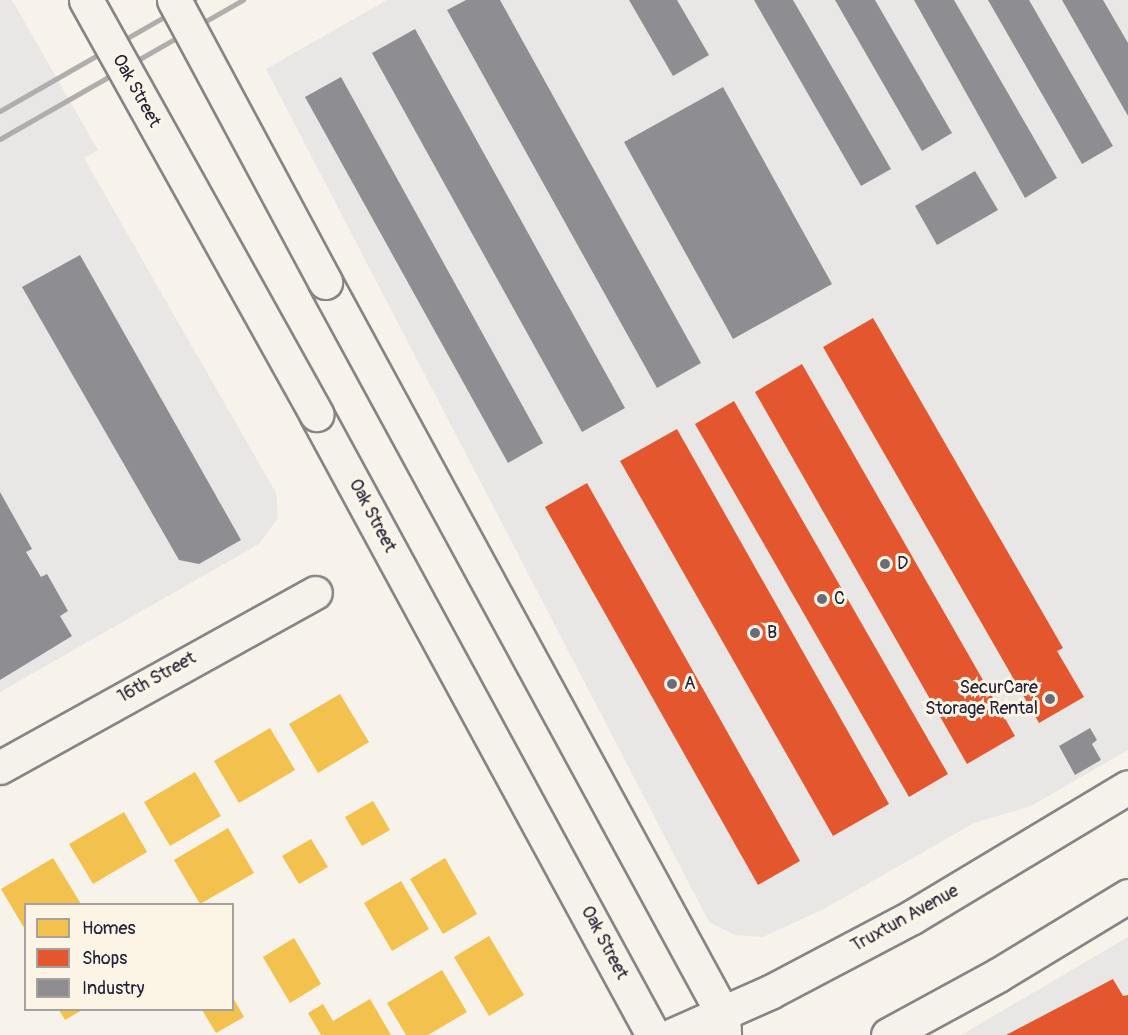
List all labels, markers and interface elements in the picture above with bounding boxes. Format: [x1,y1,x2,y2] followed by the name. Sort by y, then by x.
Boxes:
[107,51,165,131] street label: Oak Street
[344,476,400,556] street label: Oak Street
[897,553,908,575] place label: D
[878,557,892,571] marker: D
[834,588,845,610] place label: C
[815,592,829,606] marker: C
[767,622,777,644] place label: B
[748,626,762,640] marker: B
[114,648,200,708] street label: 16th Street
[684,673,696,695] place label: A
[665,677,679,691] marker: A
[925,678,1038,720] place label: SecurCare Storage Rental
[1043,692,1057,706] marker: SecurCare Storage Rental
[847,881,963,957] street label: Truxtun Avenue
[24,903,234,1011] legend
[576,903,632,983] street label: Oak Street
[82,917,135,940] text: Homes
[82,947,127,970] text: Shops
[82,977,145,1000] text: Industry

